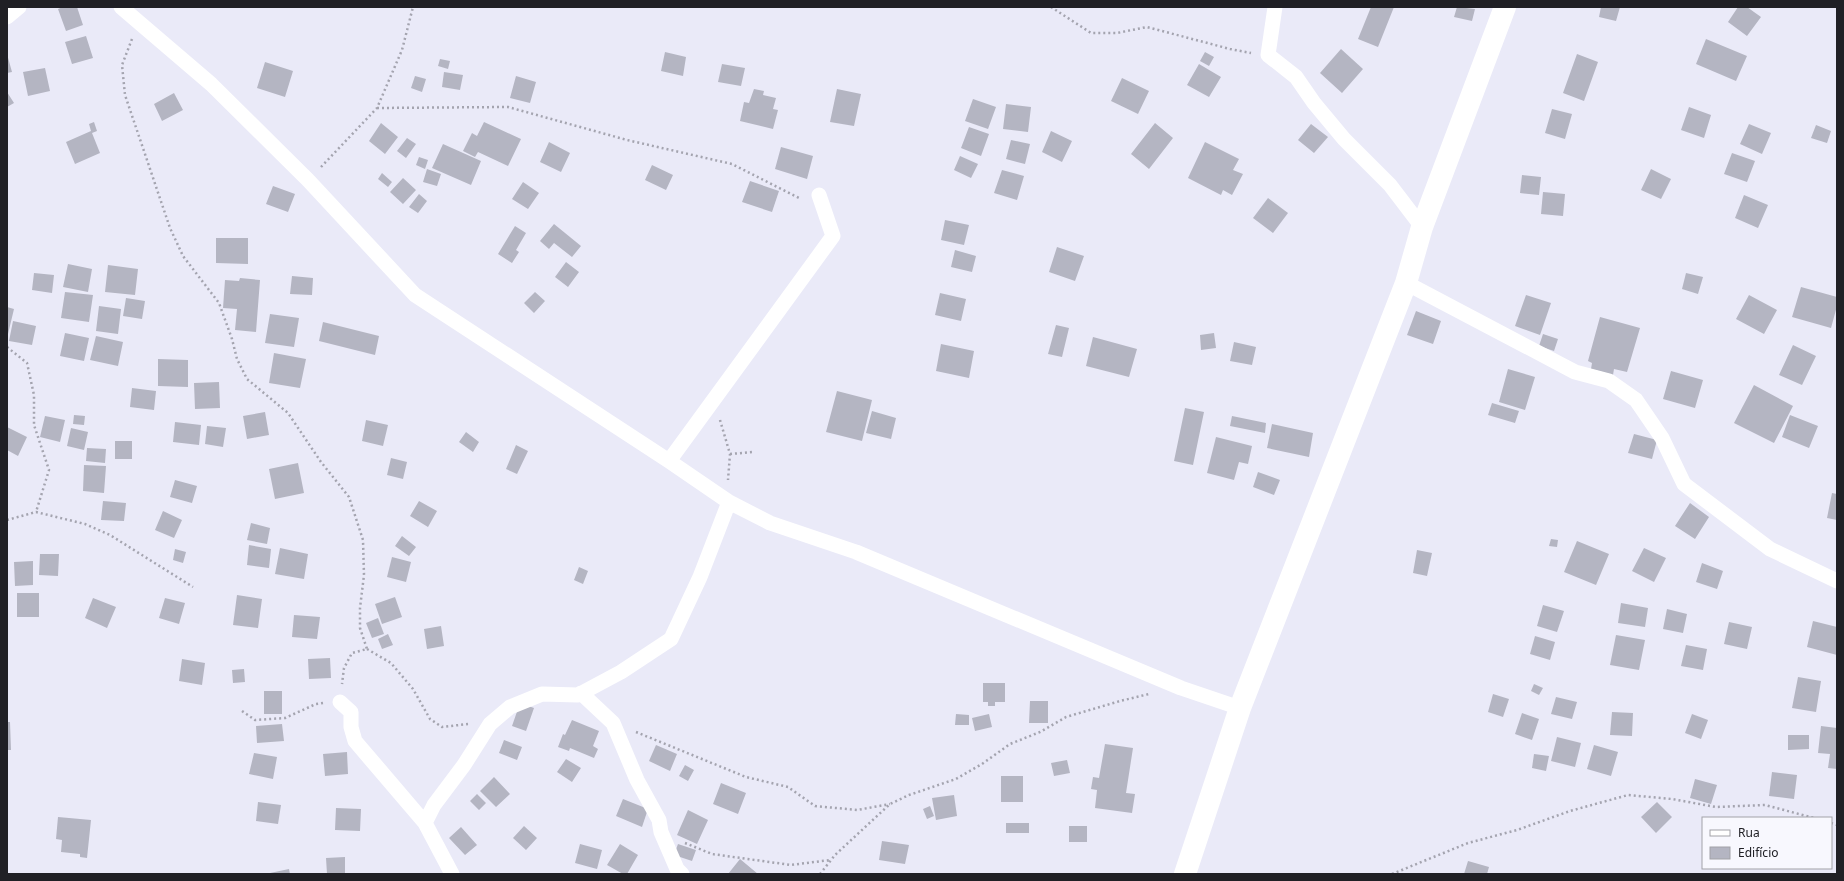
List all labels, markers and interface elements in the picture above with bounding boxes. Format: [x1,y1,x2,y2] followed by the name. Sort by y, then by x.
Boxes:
[1702,817,1832,869] legend
[1738,824,1760,841] text: Rua
[1738,844,1779,861] text: Edifício

